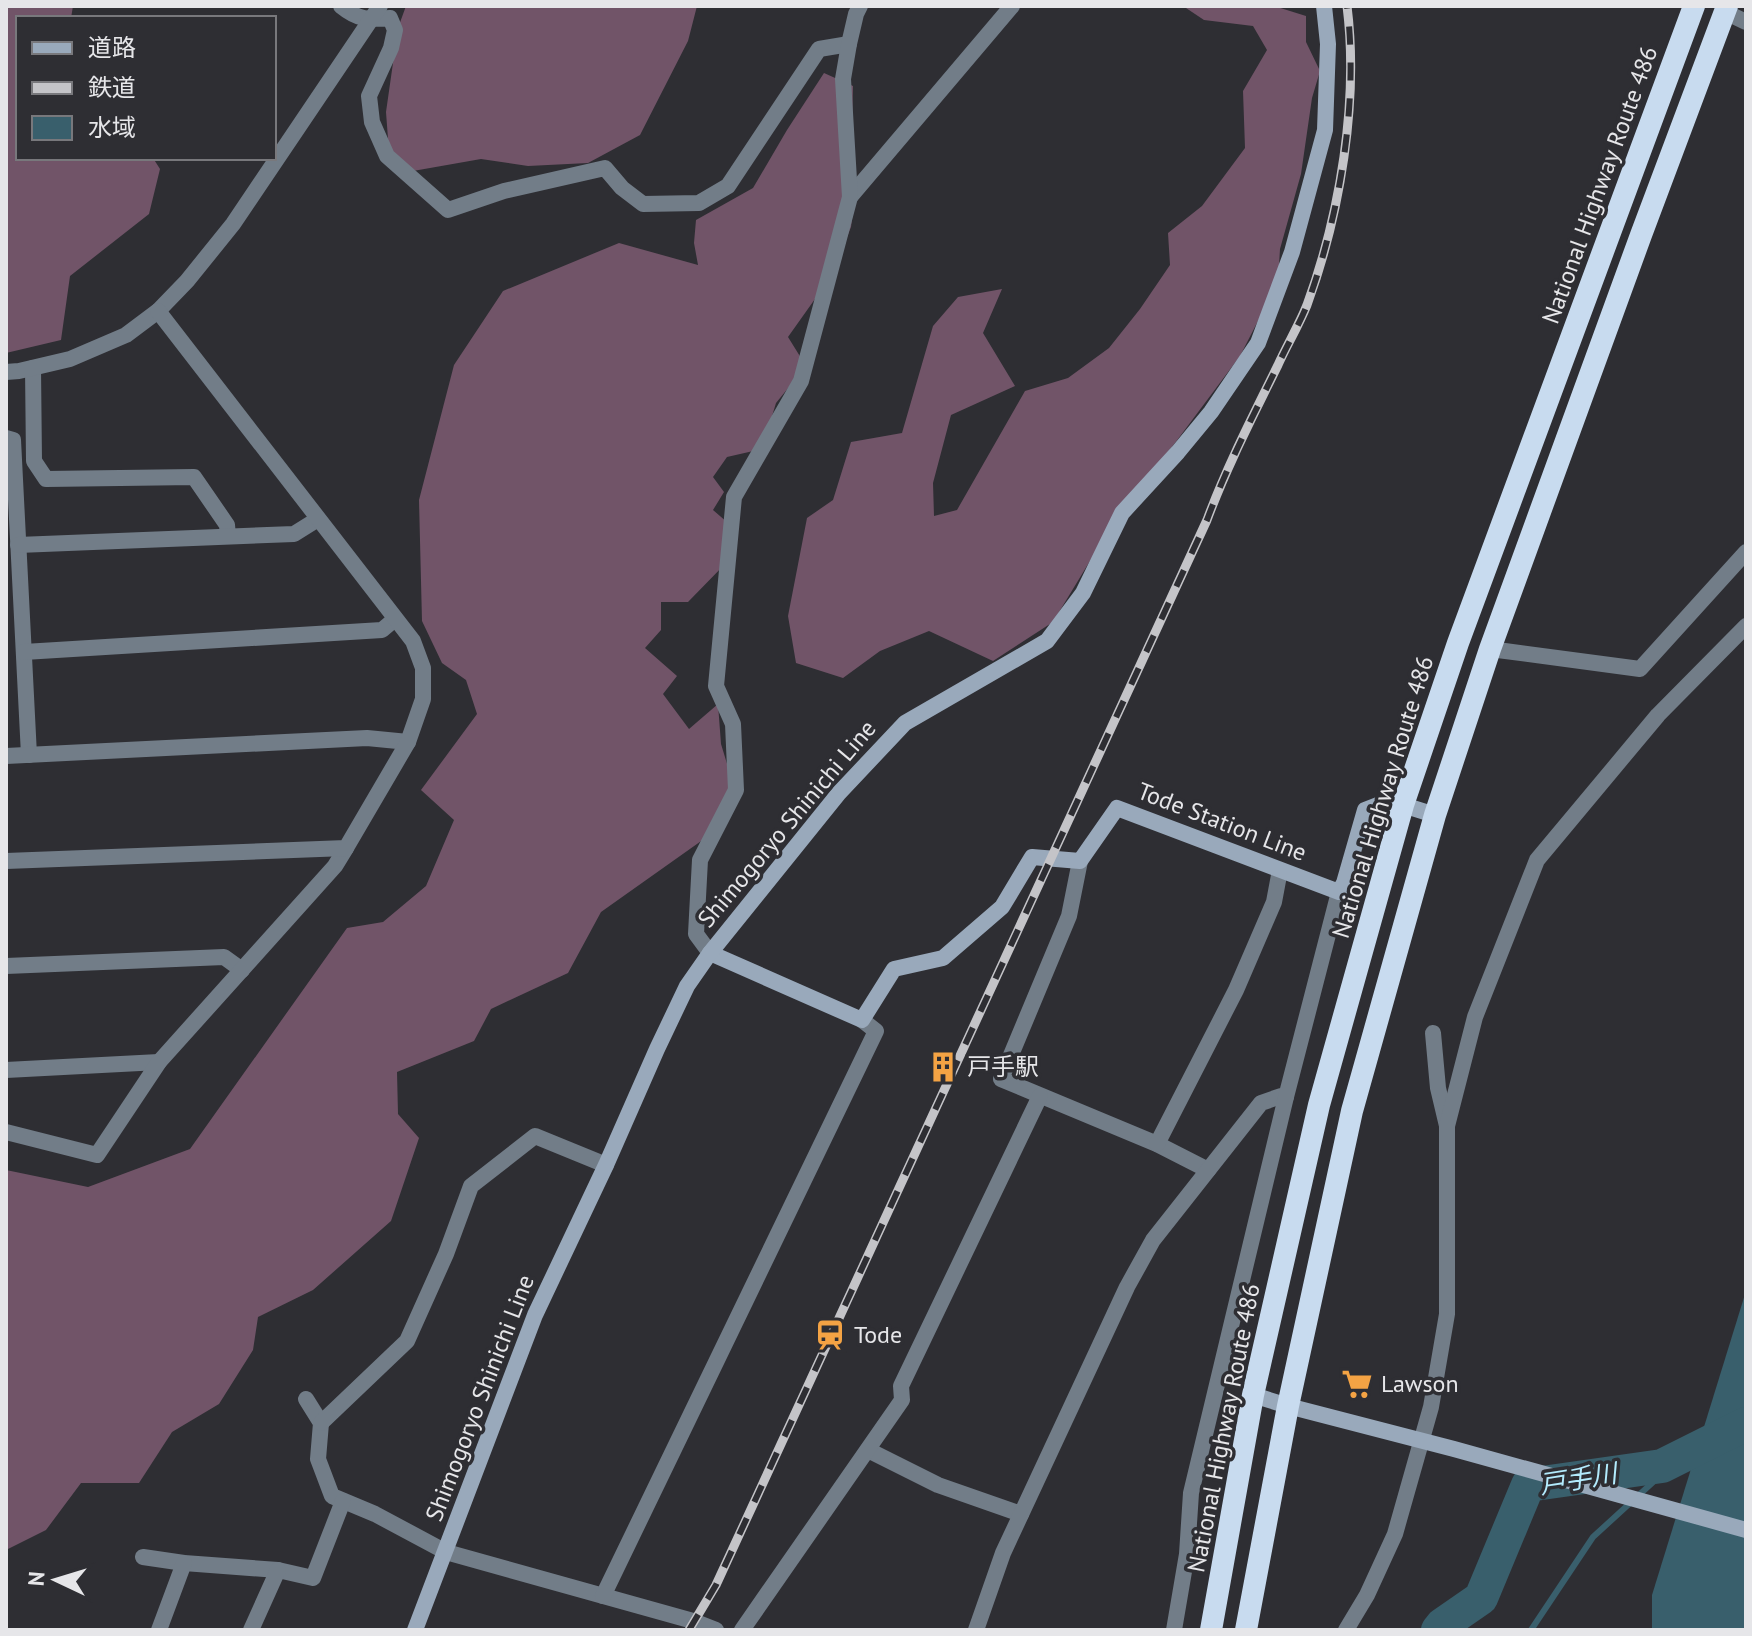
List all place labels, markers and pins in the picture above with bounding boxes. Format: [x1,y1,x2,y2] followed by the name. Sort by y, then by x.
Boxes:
[926,1050,960,1084] building icon: 戸手駅
[967,1051,1039,1082] place label: 戸手駅
[813,1318,847,1352] station icon: Tode
[854,1319,902,1350] place label: Tode
[1340,1367,1374,1401] supermarket icon: Lawson
[1381,1368,1459,1399] place label: Lawson

